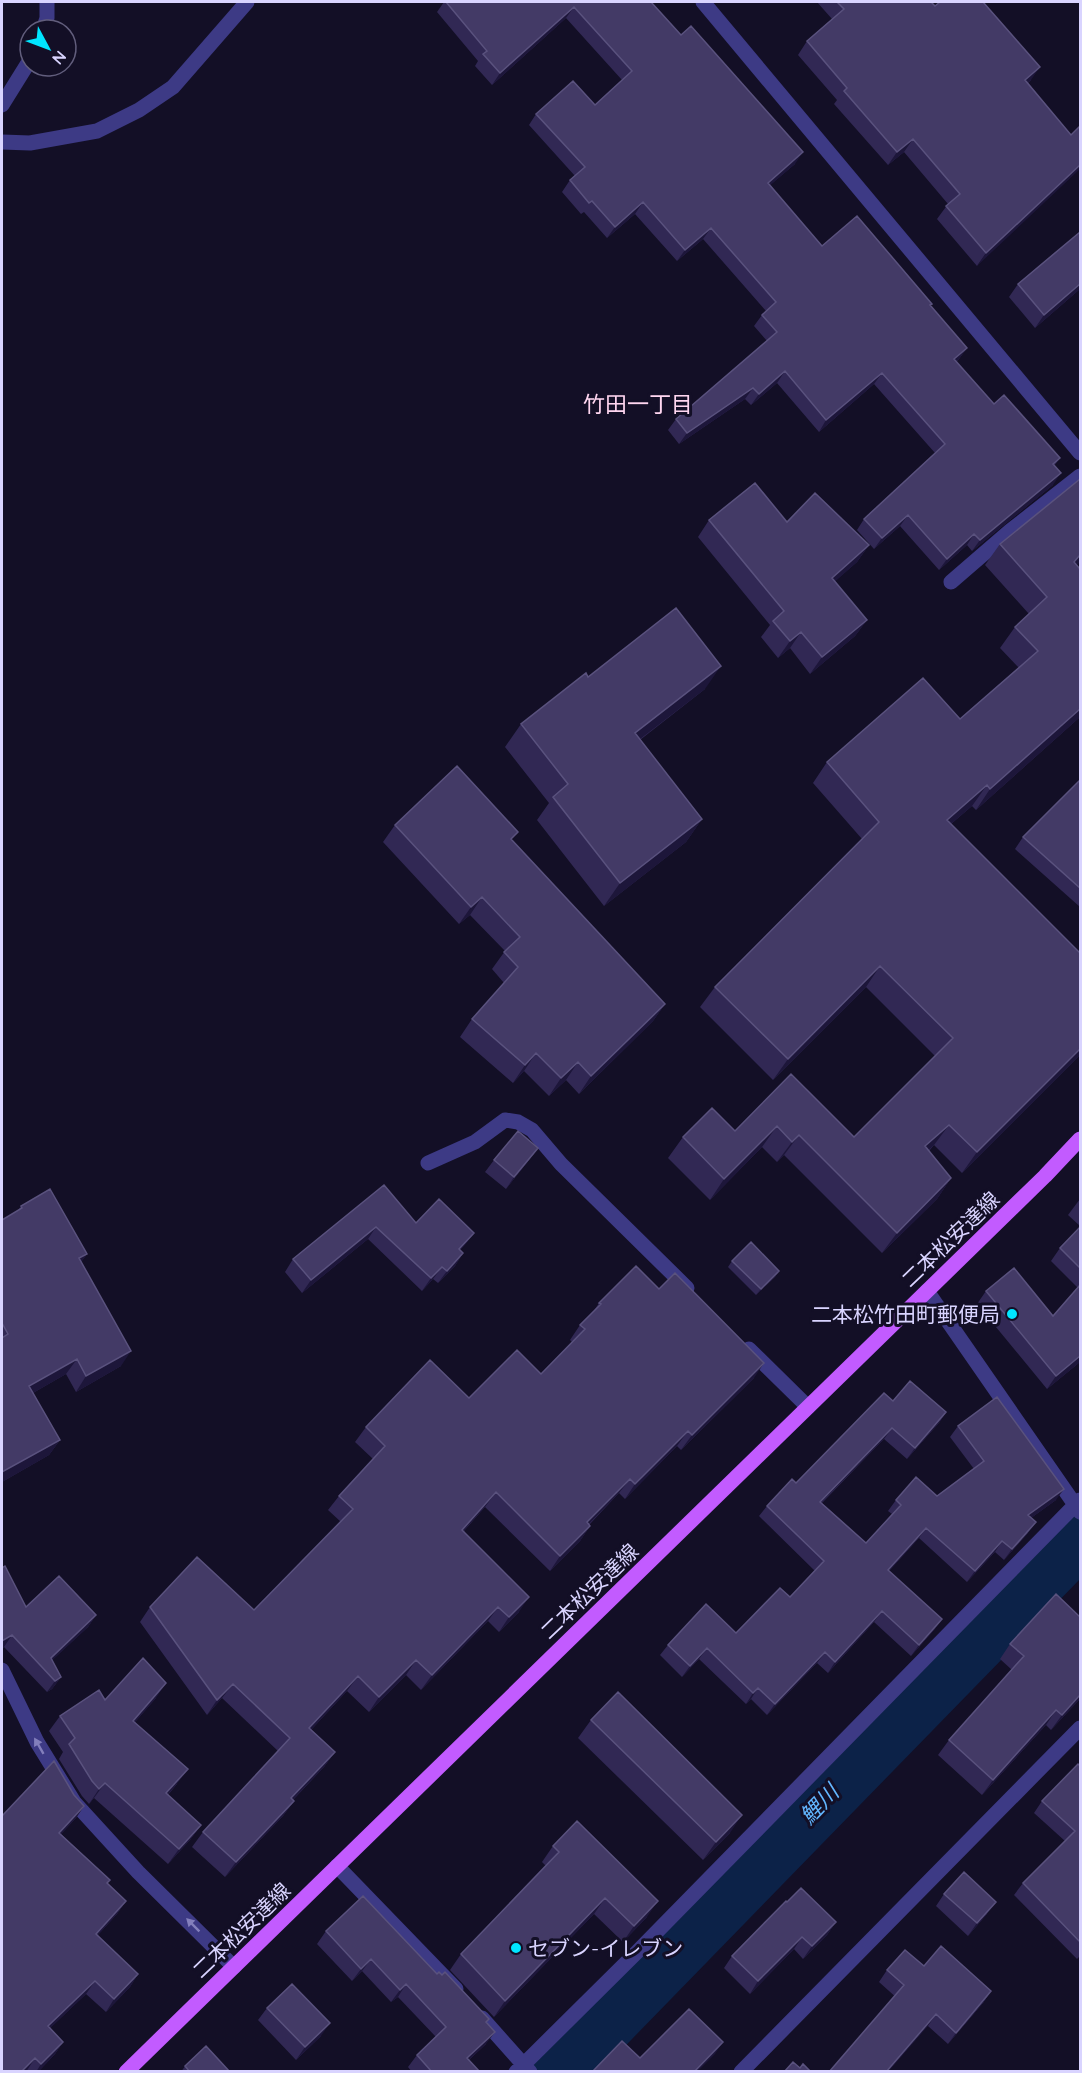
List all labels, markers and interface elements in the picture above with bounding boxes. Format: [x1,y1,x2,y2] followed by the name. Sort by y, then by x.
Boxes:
[18,18,78,78] north arrow
[48,47,71,69] text: N
[583,390,693,418] district label: 竹田一丁目
[896,1186,1004,1292] street label: 二本松安達線
[811,1301,1000,1327] place label: 二本松竹田町郵便局
[1005,1307,1019,1321] marker: 二本松竹田町郵便局
[535,1538,643,1644] street label: 二本松安達線
[34,1738,45,1754] one-way arrow
[794,1777,846,1830] water label: 鯉川
[187,1877,295,1983] street label: 二本松安達線
[186,1919,200,1933] one-way arrow
[528,1935,683,1961] place label: セブン-イレブン
[509,1941,523,1955] marker: セブン-イレブン

